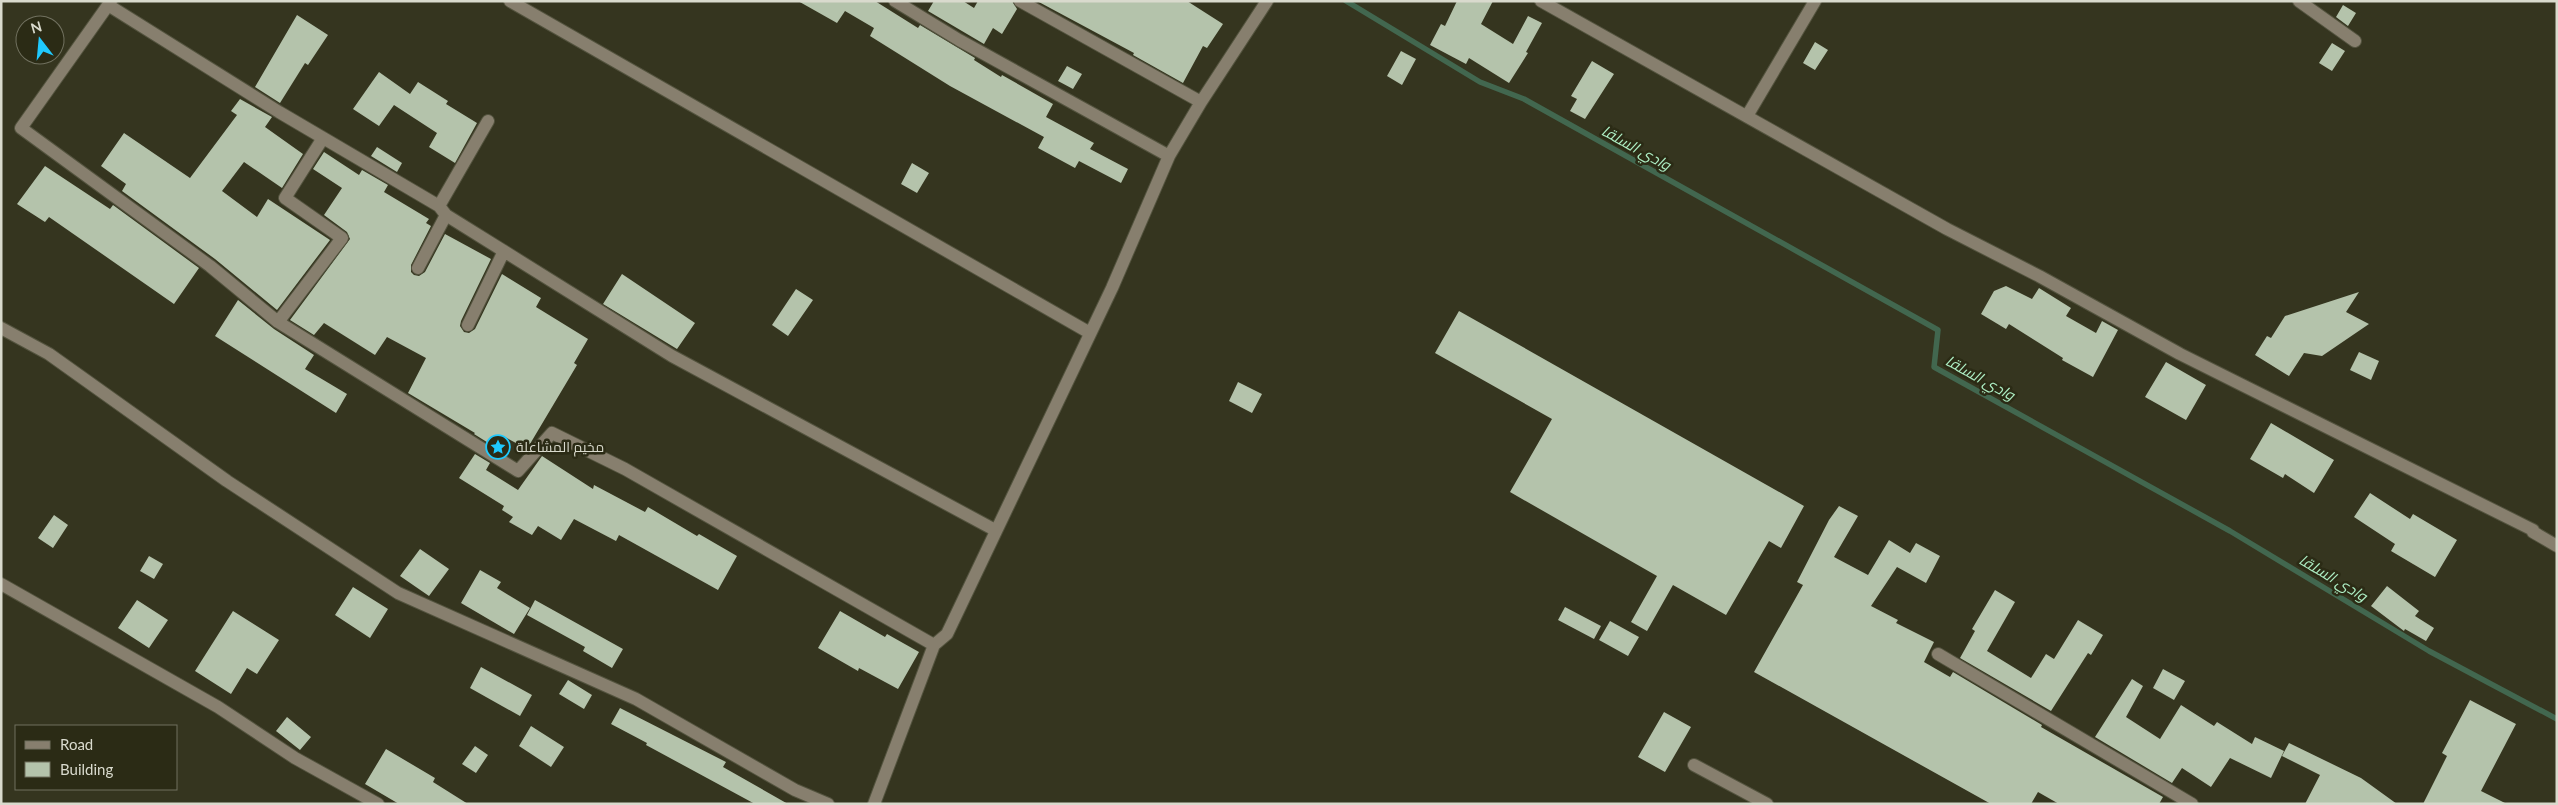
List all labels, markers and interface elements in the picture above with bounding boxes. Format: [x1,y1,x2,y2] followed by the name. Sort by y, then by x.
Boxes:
[15,15,65,65] north arrow
[29,17,44,37] text: N
[1597,121,1675,177] water label: وادي السلقا
[1941,351,2019,407] water label: وادي السلقا
[485,434,511,460] place icon: مخيم المشاعلة
[516,438,604,457] place label: مخيم المشاعلة
[2294,550,2371,608] water label: وادي السلقا
[15,725,178,790] legend
[60,735,93,753] text: Road
[60,760,113,778] text: Building

